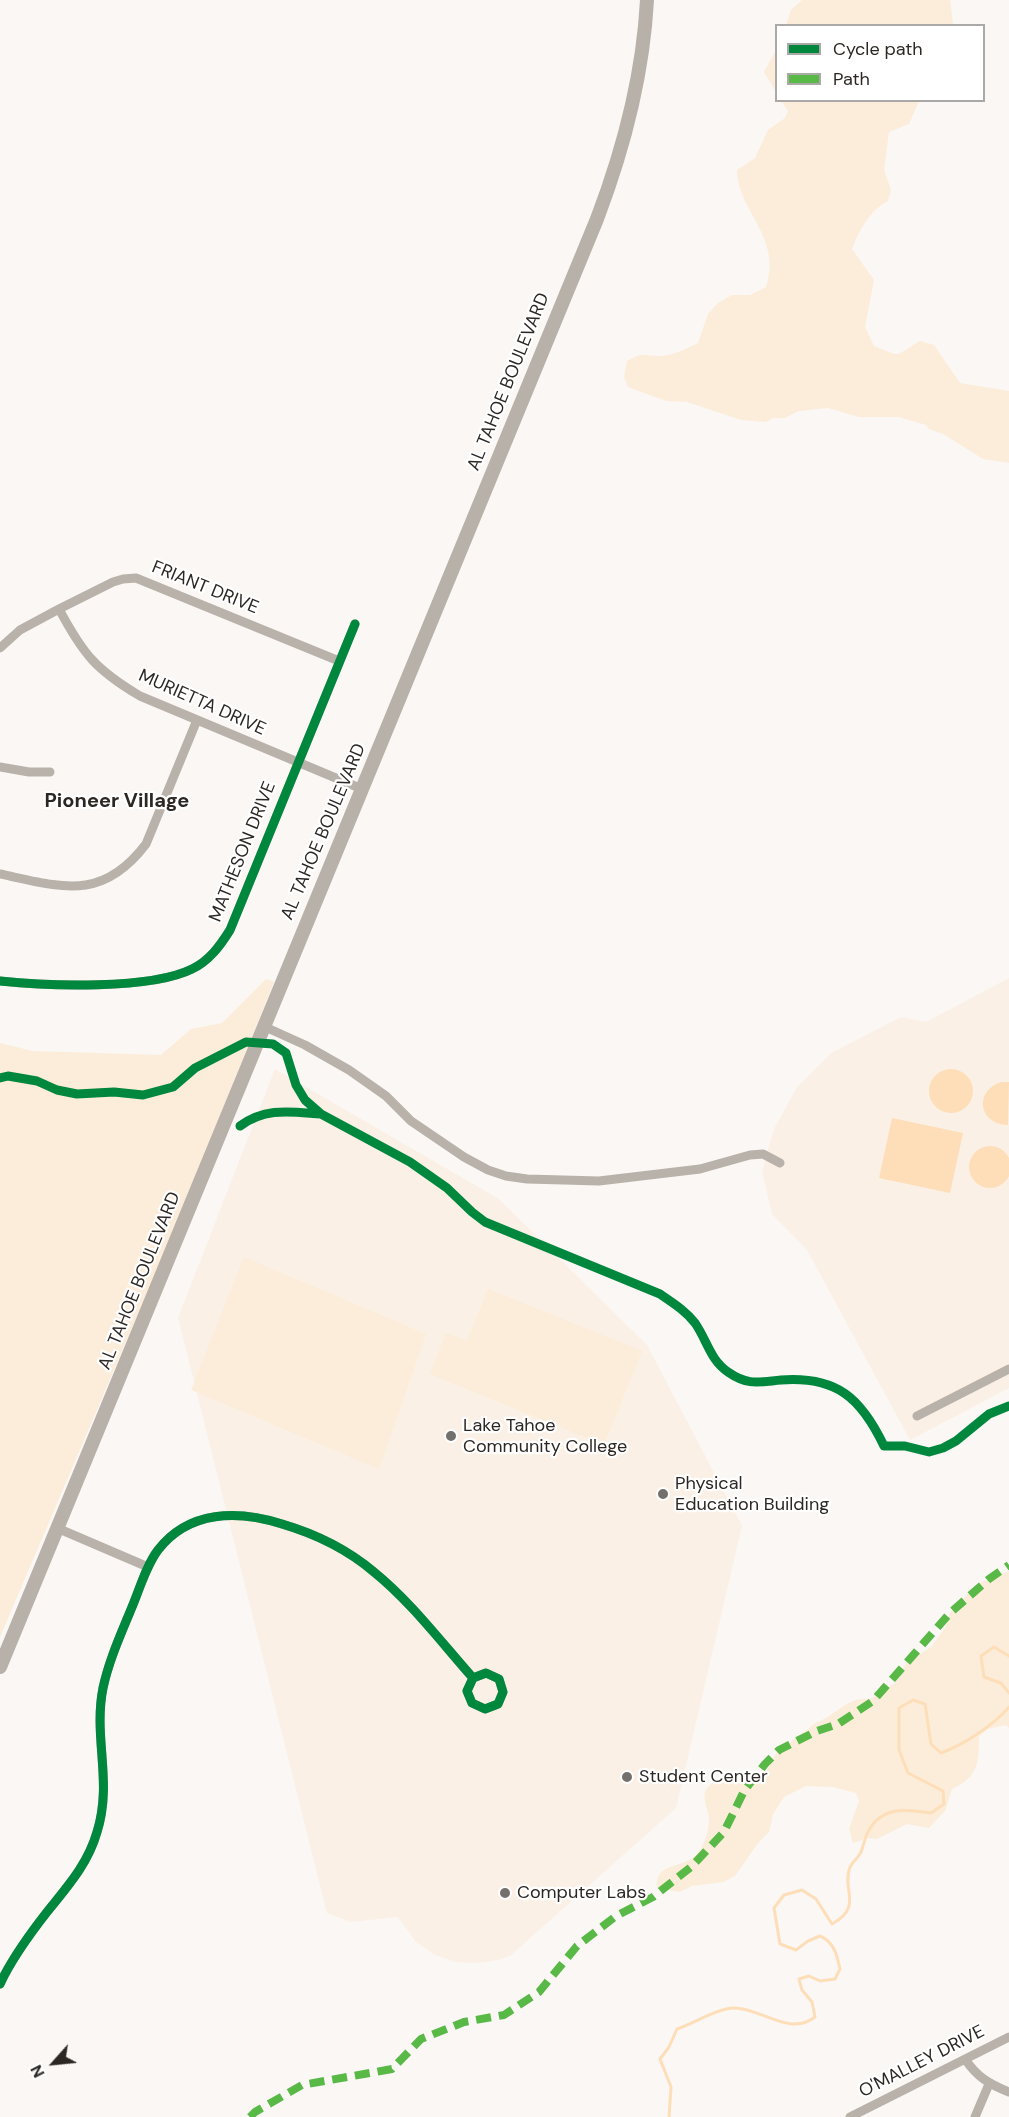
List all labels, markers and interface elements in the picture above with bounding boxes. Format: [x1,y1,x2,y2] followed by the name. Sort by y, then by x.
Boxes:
[775,24,985,102] legend
[833,37,923,61] text: Cycle path
[833,67,870,91] text: Path
[463,290,555,474] street label: AL TAHOE BOULEVARD
[148,557,262,619] street label: FRIANT DRIVE
[135,665,269,741] street label: MURIETTA DRIVE
[277,741,371,923] street label: AL TAHOE BOULEVARD
[205,779,281,925] street label: MATHESON DRIVE
[45,790,189,814] district label: Pioneer Village
[94,1189,186,1373] street label: AL TAHOE BOULEVARD
[463,1415,627,1458] place label: Lake Tahoe Community College
[444,1429,458,1443] marker: Lake Tahoe Community College
[675,1473,829,1516] place label: Physical Education Building
[656,1487,670,1501] marker: Physical Education Building
[639,1766,768,1788] place label: Student Center
[620,1770,634,1784] marker: Student Center
[517,1882,646,1904] place label: Computer Labs
[498,1886,512,1900] marker: Computer Labs
[856,2021,988,2103] street label: O'MALLEY DRIVE
[24,2033,84,2093] north arrow
[26,2061,50,2081] text: N

